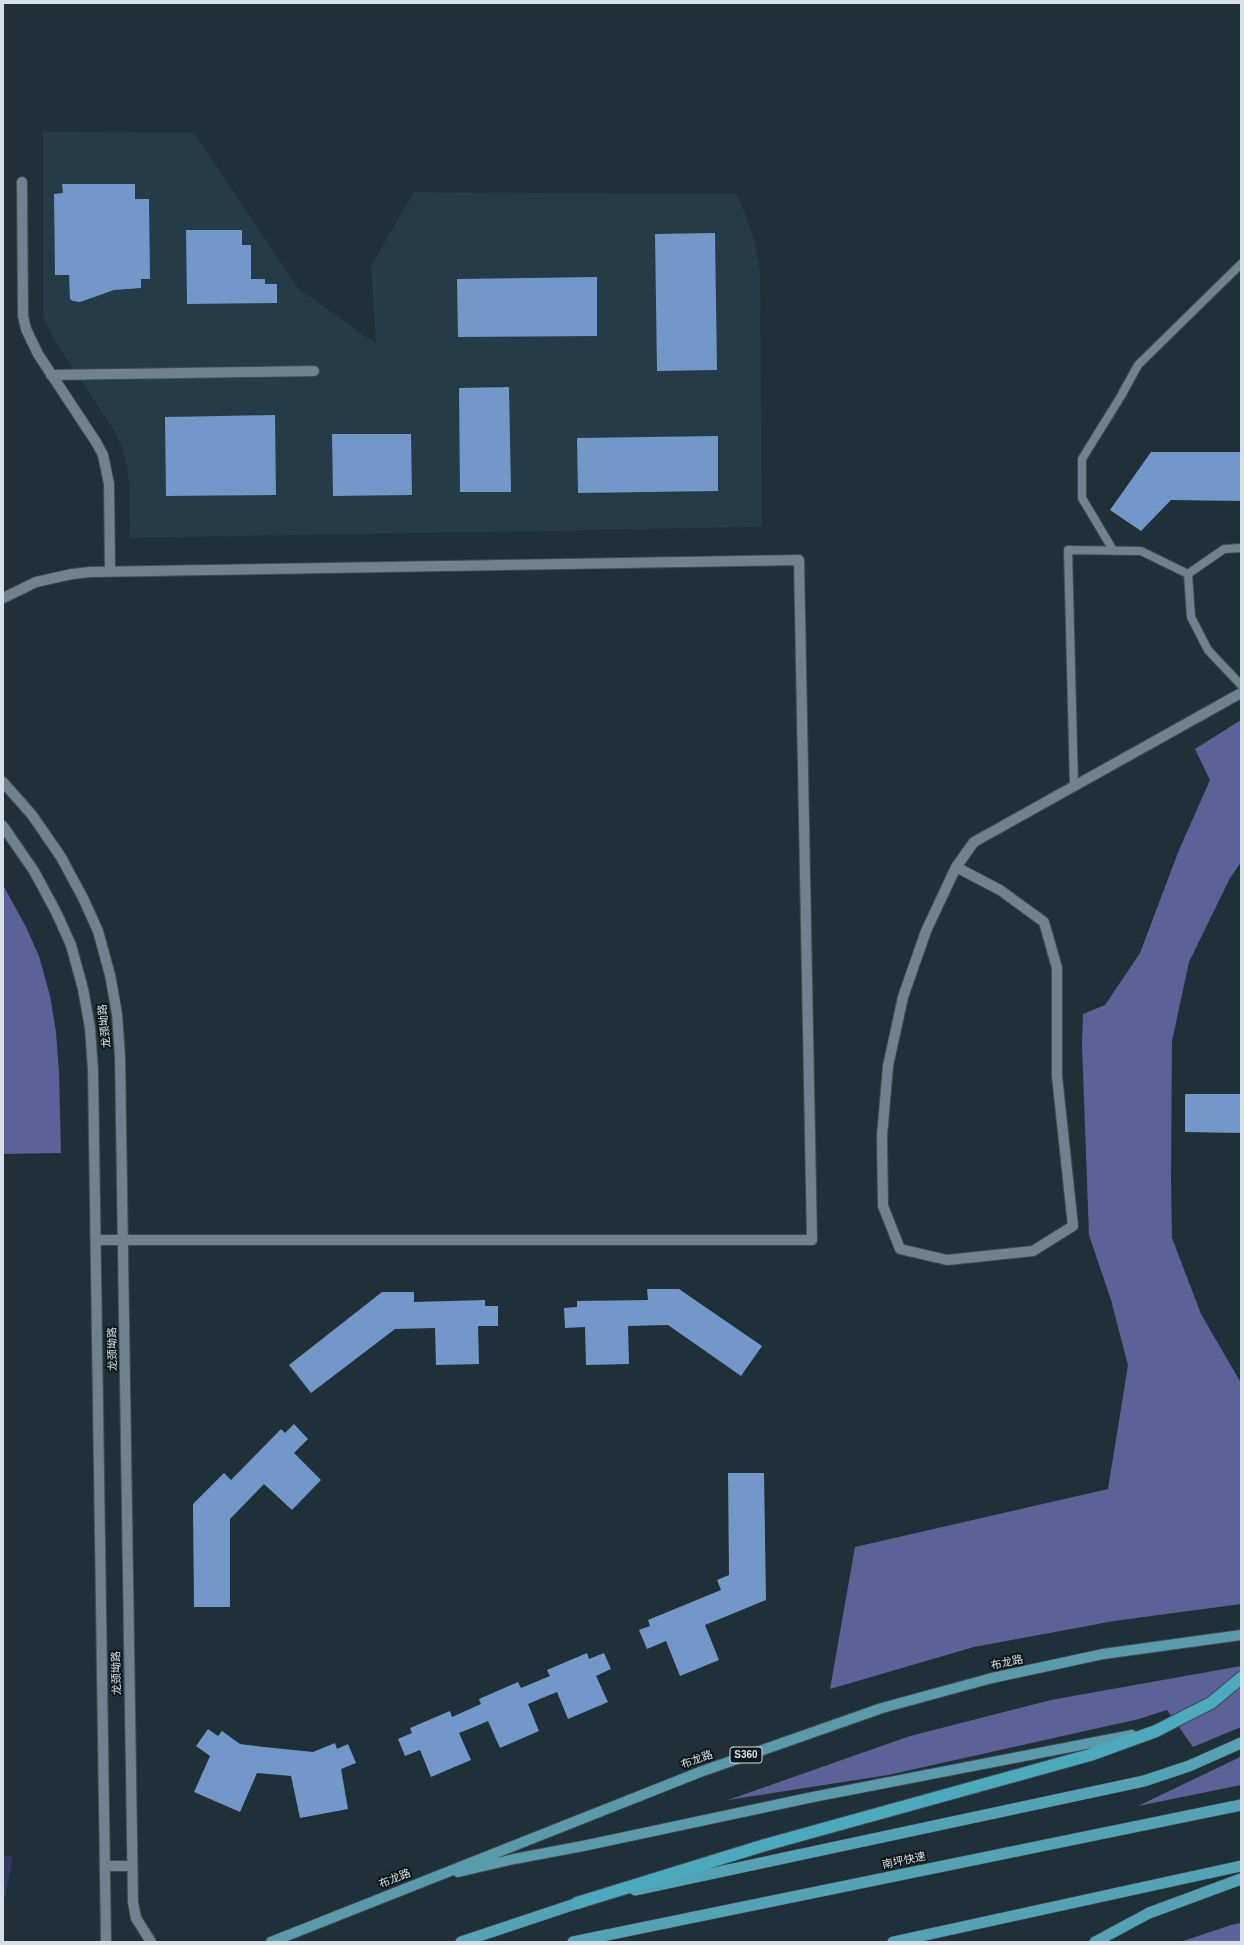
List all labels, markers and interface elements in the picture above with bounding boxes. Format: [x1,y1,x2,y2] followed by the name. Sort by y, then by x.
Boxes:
[96,1003,114,1049] street label: 龙颈坳路
[106,1327,120,1371] street label: 龙颈坳路
[110,1651,124,1695] street label: 龙颈坳路
[989,1653,1025,1673] street label: 布龙路
[730,1747,762,1763] road number: S360
[679,1748,715,1772] street label: 布龙路
[881,1850,927,1872] street label: 南坪快速
[377,1867,413,1891] street label: 布龙路

